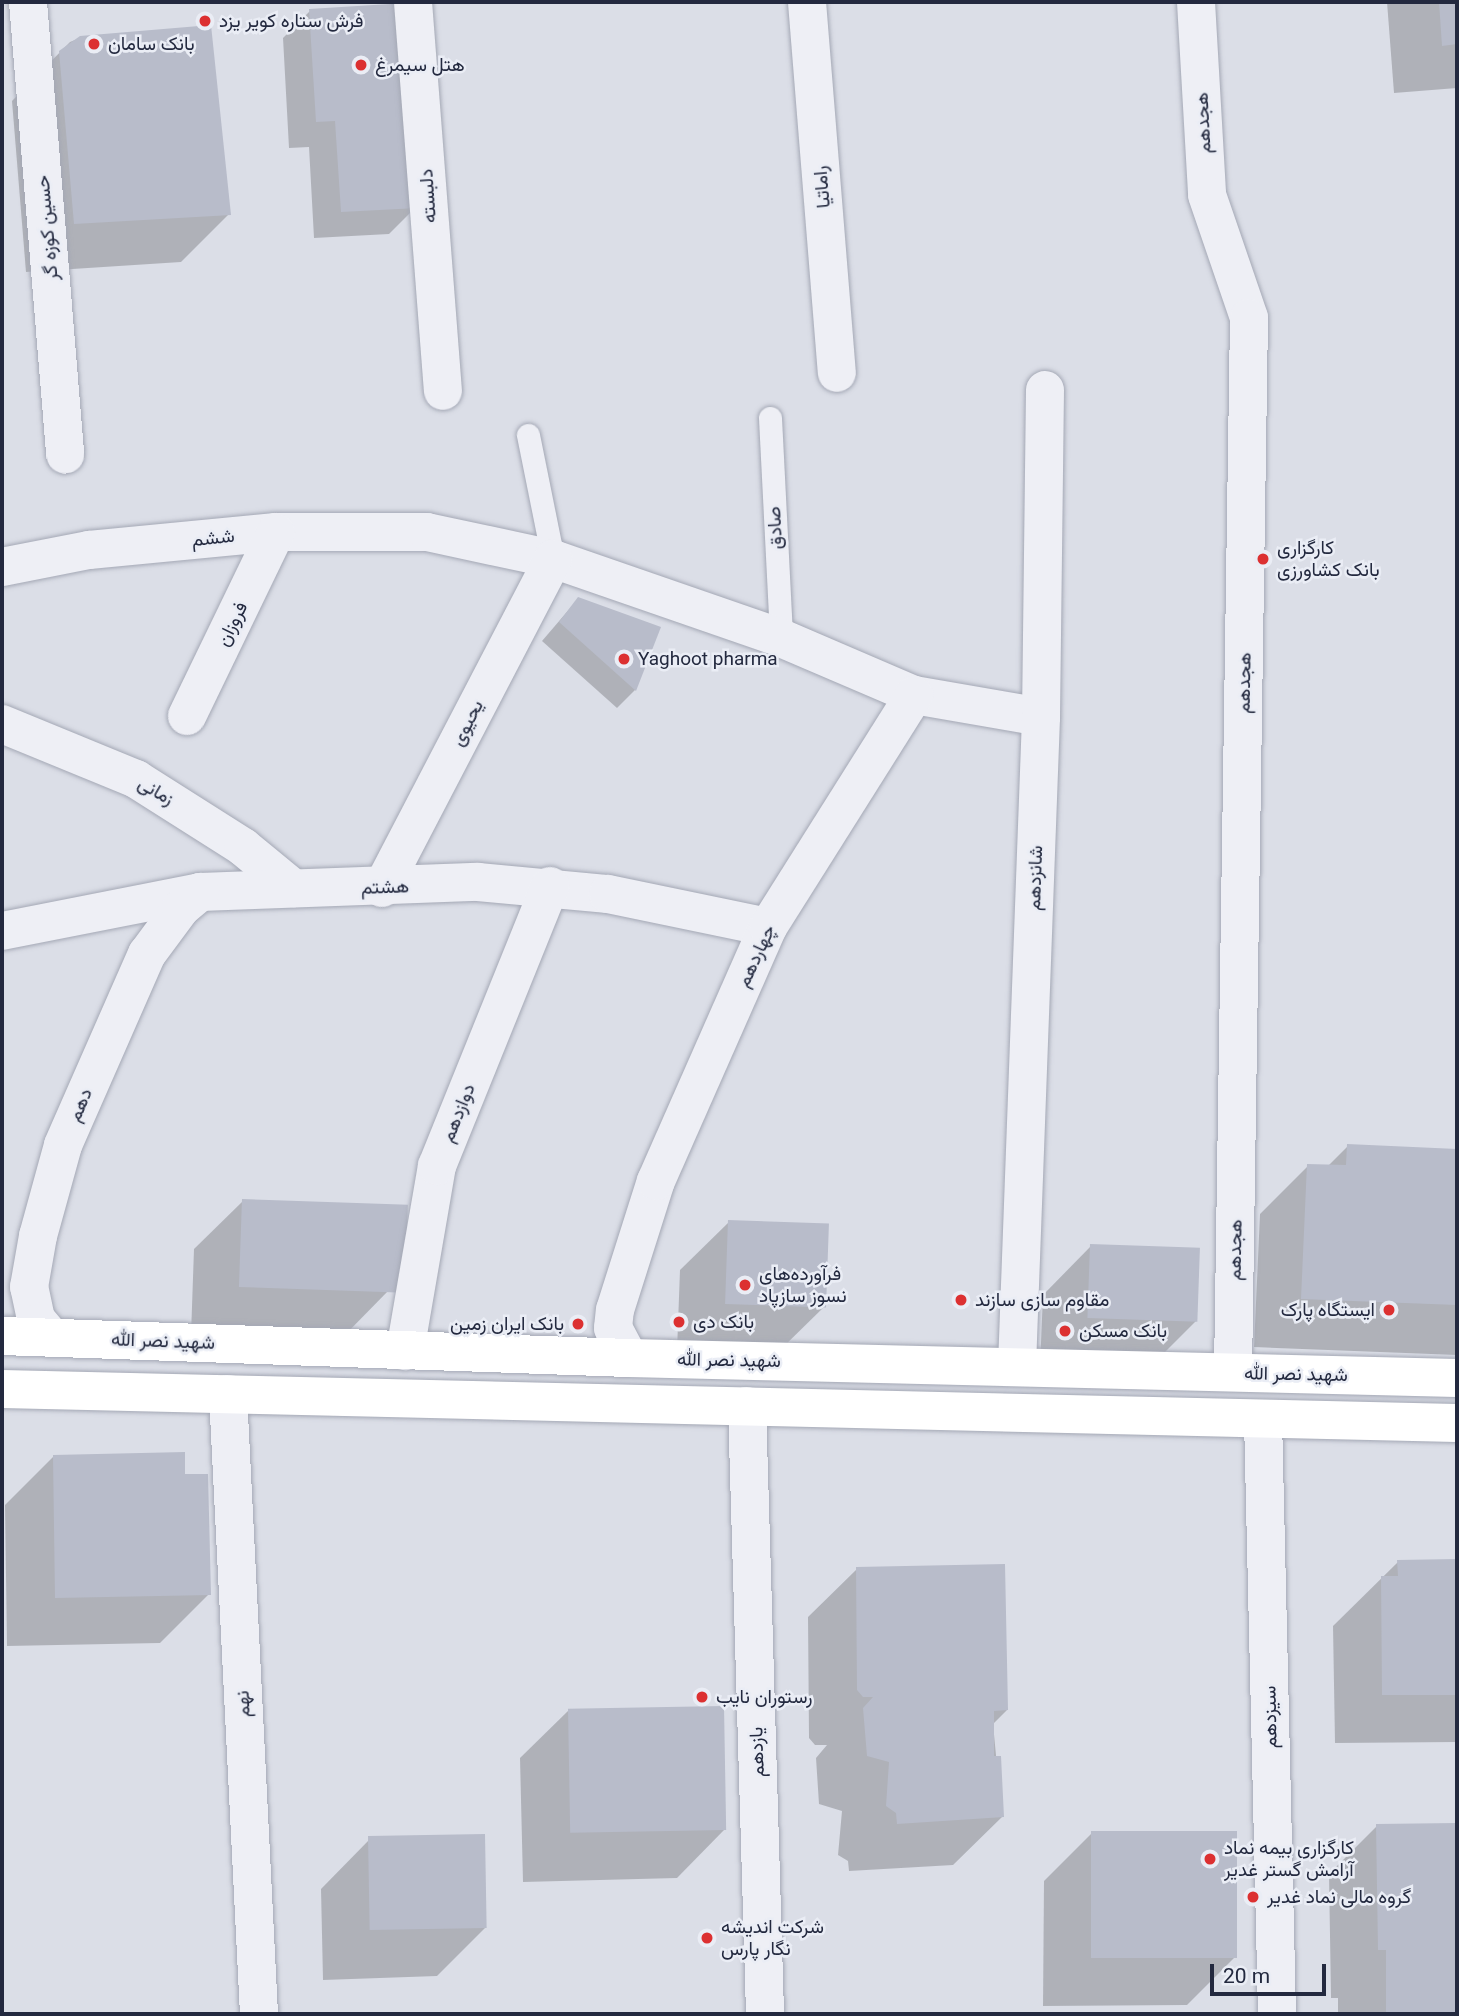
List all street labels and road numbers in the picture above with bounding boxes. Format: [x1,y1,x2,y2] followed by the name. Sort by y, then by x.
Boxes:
[1190,92,1216,154] street label: هجدهم
[809,165,835,209] street label: راماتیا
[415,168,441,224] street label: دلبسته
[31,174,63,282] street label: حسین کوزه گر
[762,506,788,550] street label: صادق
[190,524,236,552] street label: ششم
[212,598,252,650] street label: فروزان
[1232,652,1256,714] street label: هجدهم
[446,696,488,750] street label: یحیوی
[134,772,178,810] street label: زمانی
[1022,845,1048,911] street label: شانزدهم
[361,875,409,899] street label: هشتم
[732,921,780,991] street label: چهاردهم
[436,1080,480,1146] street label: دوازدهم
[63,1085,97,1125] street label: دهم
[1223,1219,1247,1281] street label: هجدهم
[111,1328,215,1354] street label: شهید نصر الله
[677,1348,781,1372] street label: شهید نصر الله
[1244,1362,1348,1386] street label: شهید نصر الله
[1258,1685,1282,1749] street label: سیزدهم
[231,1690,255,1718] street label: نهم
[745,1726,769,1778] street label: یازدهم

